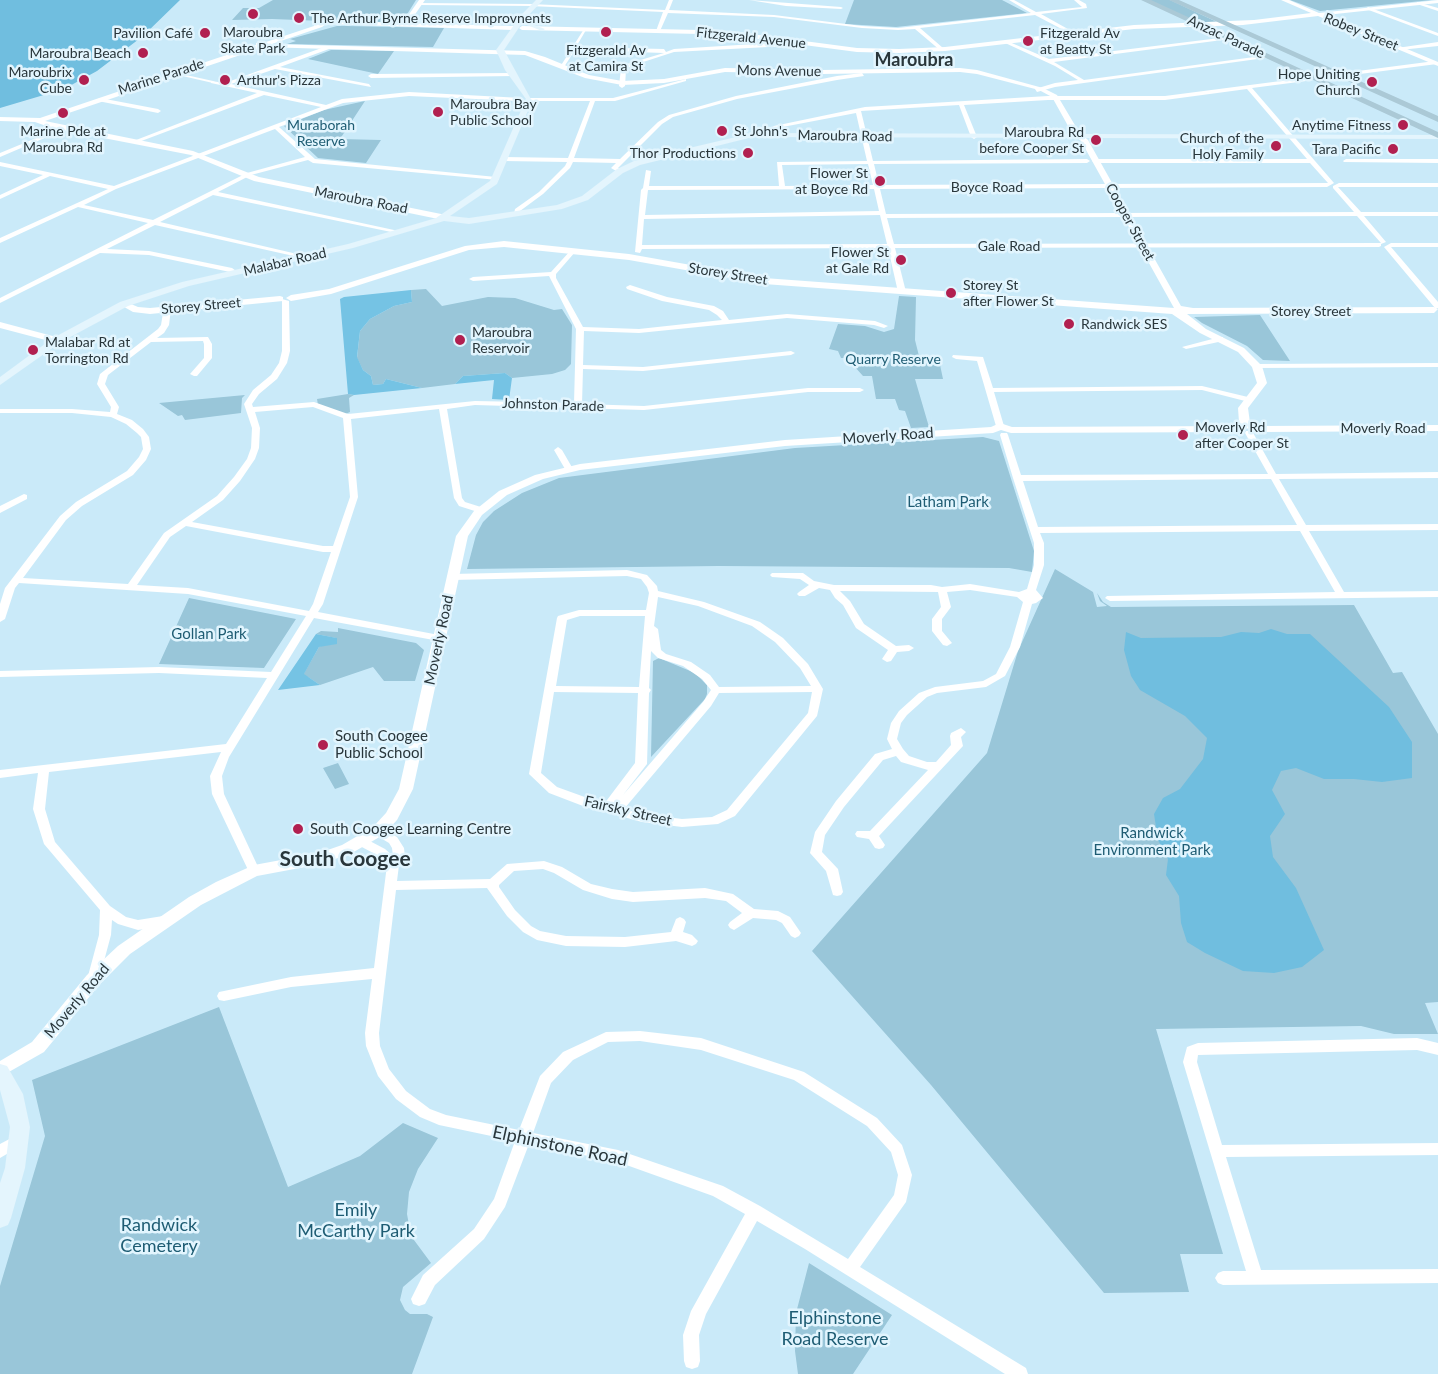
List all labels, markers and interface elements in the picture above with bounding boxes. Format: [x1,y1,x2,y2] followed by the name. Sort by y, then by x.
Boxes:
[246,7,260,21] marker: Maroubra Skate Park
[1321,9,1401,55] street label: Robey Street
[311,10,551,26] place label: The Arthur Byrne Reserve Improvnents
[292,11,306,25] marker: The Arthur Byrne Reserve Improvnents
[1185,12,1267,62] street label: Anzac Parade
[221,24,285,56] place label: Maroubra Skate Park
[695,24,807,52] street label: Fitzgerald Avenue
[113,25,193,41] place label: Pavilion Café
[599,25,613,39] marker: Fitzgerald Av at Camira St
[1040,25,1120,57] place label: Fitzgerald Av at Beatty St
[198,26,212,40] marker: Pavilion Café
[1021,34,1035,48] marker: Fitzgerald Av at Beatty St
[566,42,646,74] place label: Fitzgerald Av at Camira St
[30,45,131,61] place label: Maroubra Beach
[136,46,150,60] marker: Maroubra Beach
[875,49,953,71] district label: Maroubra
[116,55,206,99] street label: Marine Parade
[737,62,821,80] street label: Mons Avenue
[8,64,72,96] place label: Maroubrix Cube
[1278,66,1360,98] place label: Hope Uniting Church
[237,72,321,88] place label: Arthur's Pizza
[77,73,91,87] marker: Maroubrix Cube
[218,73,232,87] marker: Arthur's Pizza
[1365,75,1379,89] marker: Hope Uniting Church
[450,96,537,128] place label: Maroubra Bay Public School
[431,105,445,119] marker: Maroubra Bay Public School
[56,106,70,120] marker: Marine Pde at Maroubra Rd
[287,117,355,150] park label: Muraborah Reserve
[1292,117,1391,133] place label: Anytime Fitness
[1396,118,1410,132] marker: Anytime Fitness
[20,123,106,156] place label: Marine Pde at Maroubra Rd
[734,123,788,139] place label: St John's
[715,124,729,138] marker: St John's
[979,124,1084,156] place label: Maroubra Rd before Cooper St
[798,127,892,145] street label: Maroubra Road
[1180,130,1264,162] place label: Church of the Holy Family
[1089,133,1103,147] marker: Maroubra Rd before Cooper St
[1269,139,1283,153] marker: Church of the Holy Family
[1312,141,1381,157] place label: Tara Pacific
[1386,142,1400,156] marker: Tara Pacific
[630,145,736,161] place label: Thor Productions
[741,146,755,160] marker: Thor Productions
[795,165,868,198] place label: Flower St at Boyce Rd
[873,174,887,188] marker: Flower St at Boyce Rd
[951,179,1023,195] street label: Boyce Road
[1102,180,1158,264] street label: Cooper Street
[313,183,409,217] street label: Maroubra Road
[978,238,1040,254] street label: Gale Road
[242,244,328,280] street label: Malabar Road
[826,244,889,276] place label: Flower St at Gale Rd
[894,253,908,267] marker: Flower St at Gale Rd
[687,259,769,289] street label: Storey Street
[963,277,1054,310] place label: Storey St after Flower St
[944,286,958,300] marker: Storey St after Flower St
[160,294,242,318] street label: Storey Street
[1271,303,1351,319] street label: Storey Street
[1081,316,1167,332] place label: Randwick SES
[1062,317,1076,331] marker: Randwick SES
[472,324,532,356] place label: Maroubra Reservoir
[453,333,467,347] marker: Maroubra Reservoir
[45,334,130,366] place label: Malabar Rd at Torrington Rd
[26,343,40,357] marker: Malabar Rd at Torrington Rd
[845,351,941,367] park label: Quarry Reserve
[502,395,604,415] street label: Johnston Parade
[1195,419,1289,452] place label: Moverly Rd after Cooper St
[1340,420,1426,436] street label: Moverly Road
[842,424,934,448] street label: Moverly Road
[1176,428,1190,442] marker: Moverly Rd after Cooper St
[907,493,989,511] park label: Latham Park
[421,593,457,687] street label: Moverly Road
[171,625,247,643] park label: Gollan Park
[335,727,428,762] place label: South Coogee Public School
[316,738,330,752] marker: South Coogee Public School
[583,792,673,830] street label: Fairsky Street
[310,820,511,838] place label: South Coogee Learning Centre
[291,822,305,836] marker: South Coogee Learning Centre
[1093,824,1211,859] park label: Randwick Environment Park
[279,846,411,872] district label: South Coogee
[41,960,113,1042] street label: Moverly Road
[490,1121,630,1171] street label: Elphinstone Road
[297,1199,415,1242] park label: Emily McCarthy Park
[120,1214,198,1256] park label: Randwick Cemetery
[781,1307,889,1350] park label: Elphinstone Road Reserve

